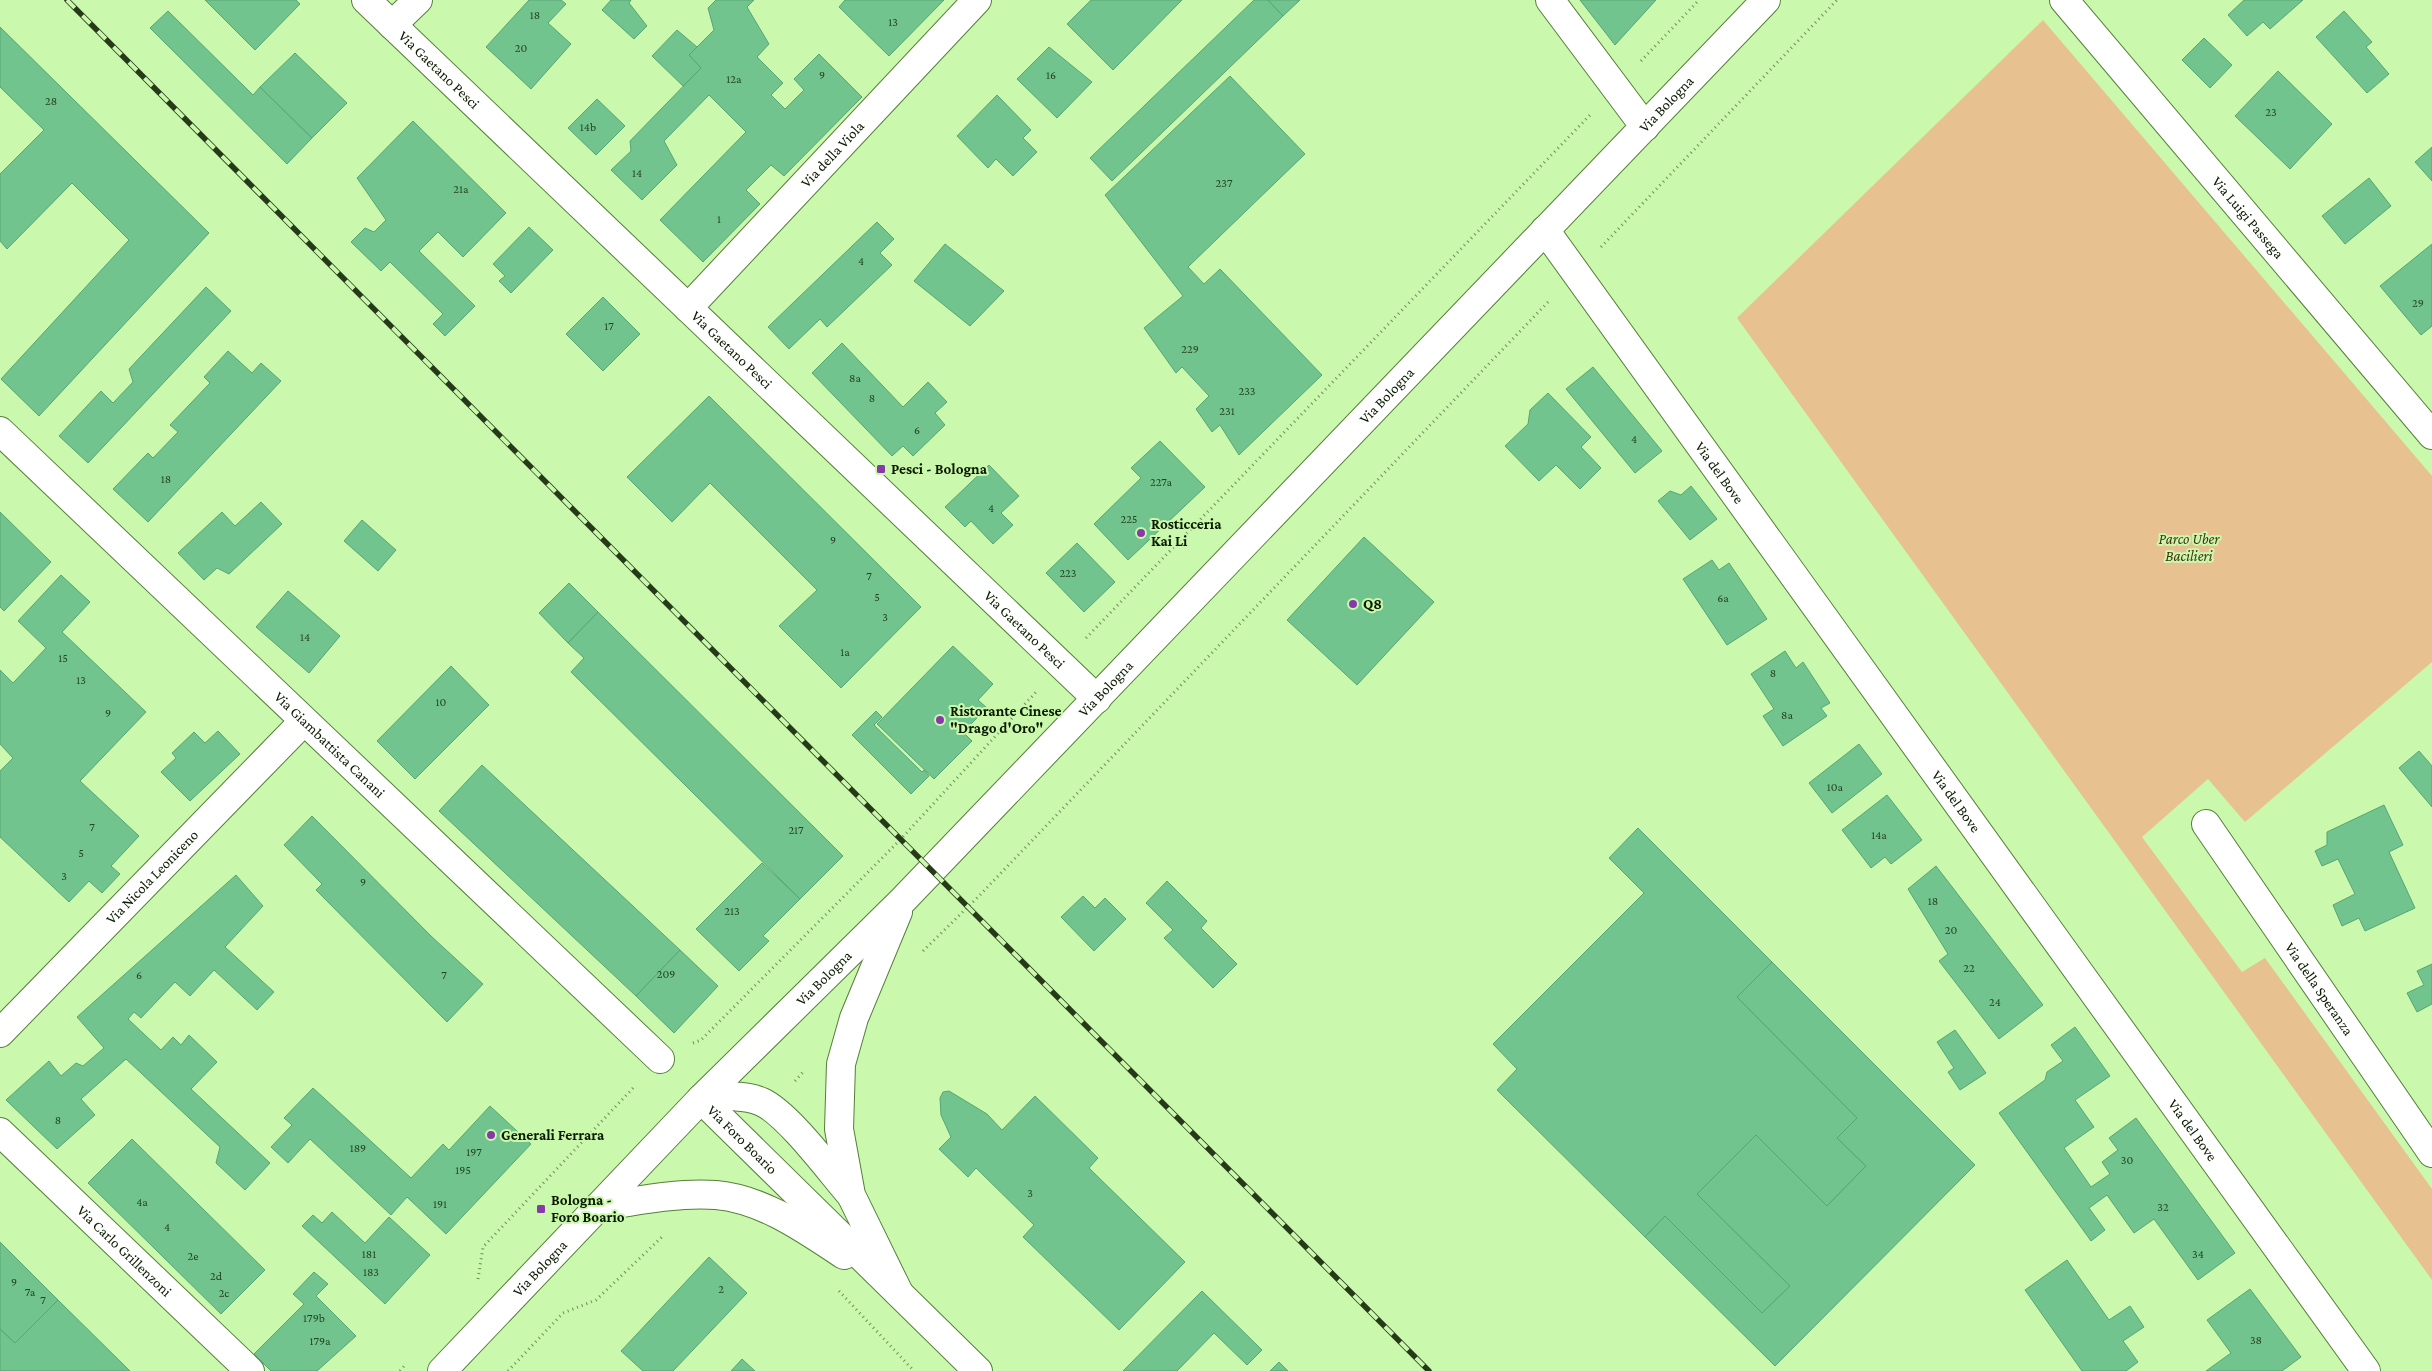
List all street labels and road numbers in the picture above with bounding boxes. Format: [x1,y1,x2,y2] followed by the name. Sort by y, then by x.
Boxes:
[395,28,483,112] street label: Via Gaetano Pesci
[1636,73,1697,135] street label: Via Bologna
[798,118,867,191] street label: Via della Viola
[2209,173,2287,262] street label: Via Luigi Passega
[688,308,775,392] street label: Via Gaetano Pesci
[1356,364,1417,427] street label: Via Bologna
[1692,439,1747,507] street label: Via del Bove
[981,587,1068,672] street label: Via Gaetano Pesci
[1075,657,1136,720] street label: Via Bologna
[271,688,388,801] street label: Via Giambattista Canani
[1929,767,1984,836] street label: Via del Bove
[103,827,201,927] street label: Via Nicola Leoniceno
[2282,939,2357,1038] street label: Via della Speranza
[793,947,855,1009] street label: Via Bologna
[2165,1096,2221,1165] street label: Via del Bove
[704,1102,781,1177] street label: Via Foro Boario
[74,1202,175,1300] street label: Via Carlo Grillenzoni
[510,1237,570,1300] street label: Via Bologna

